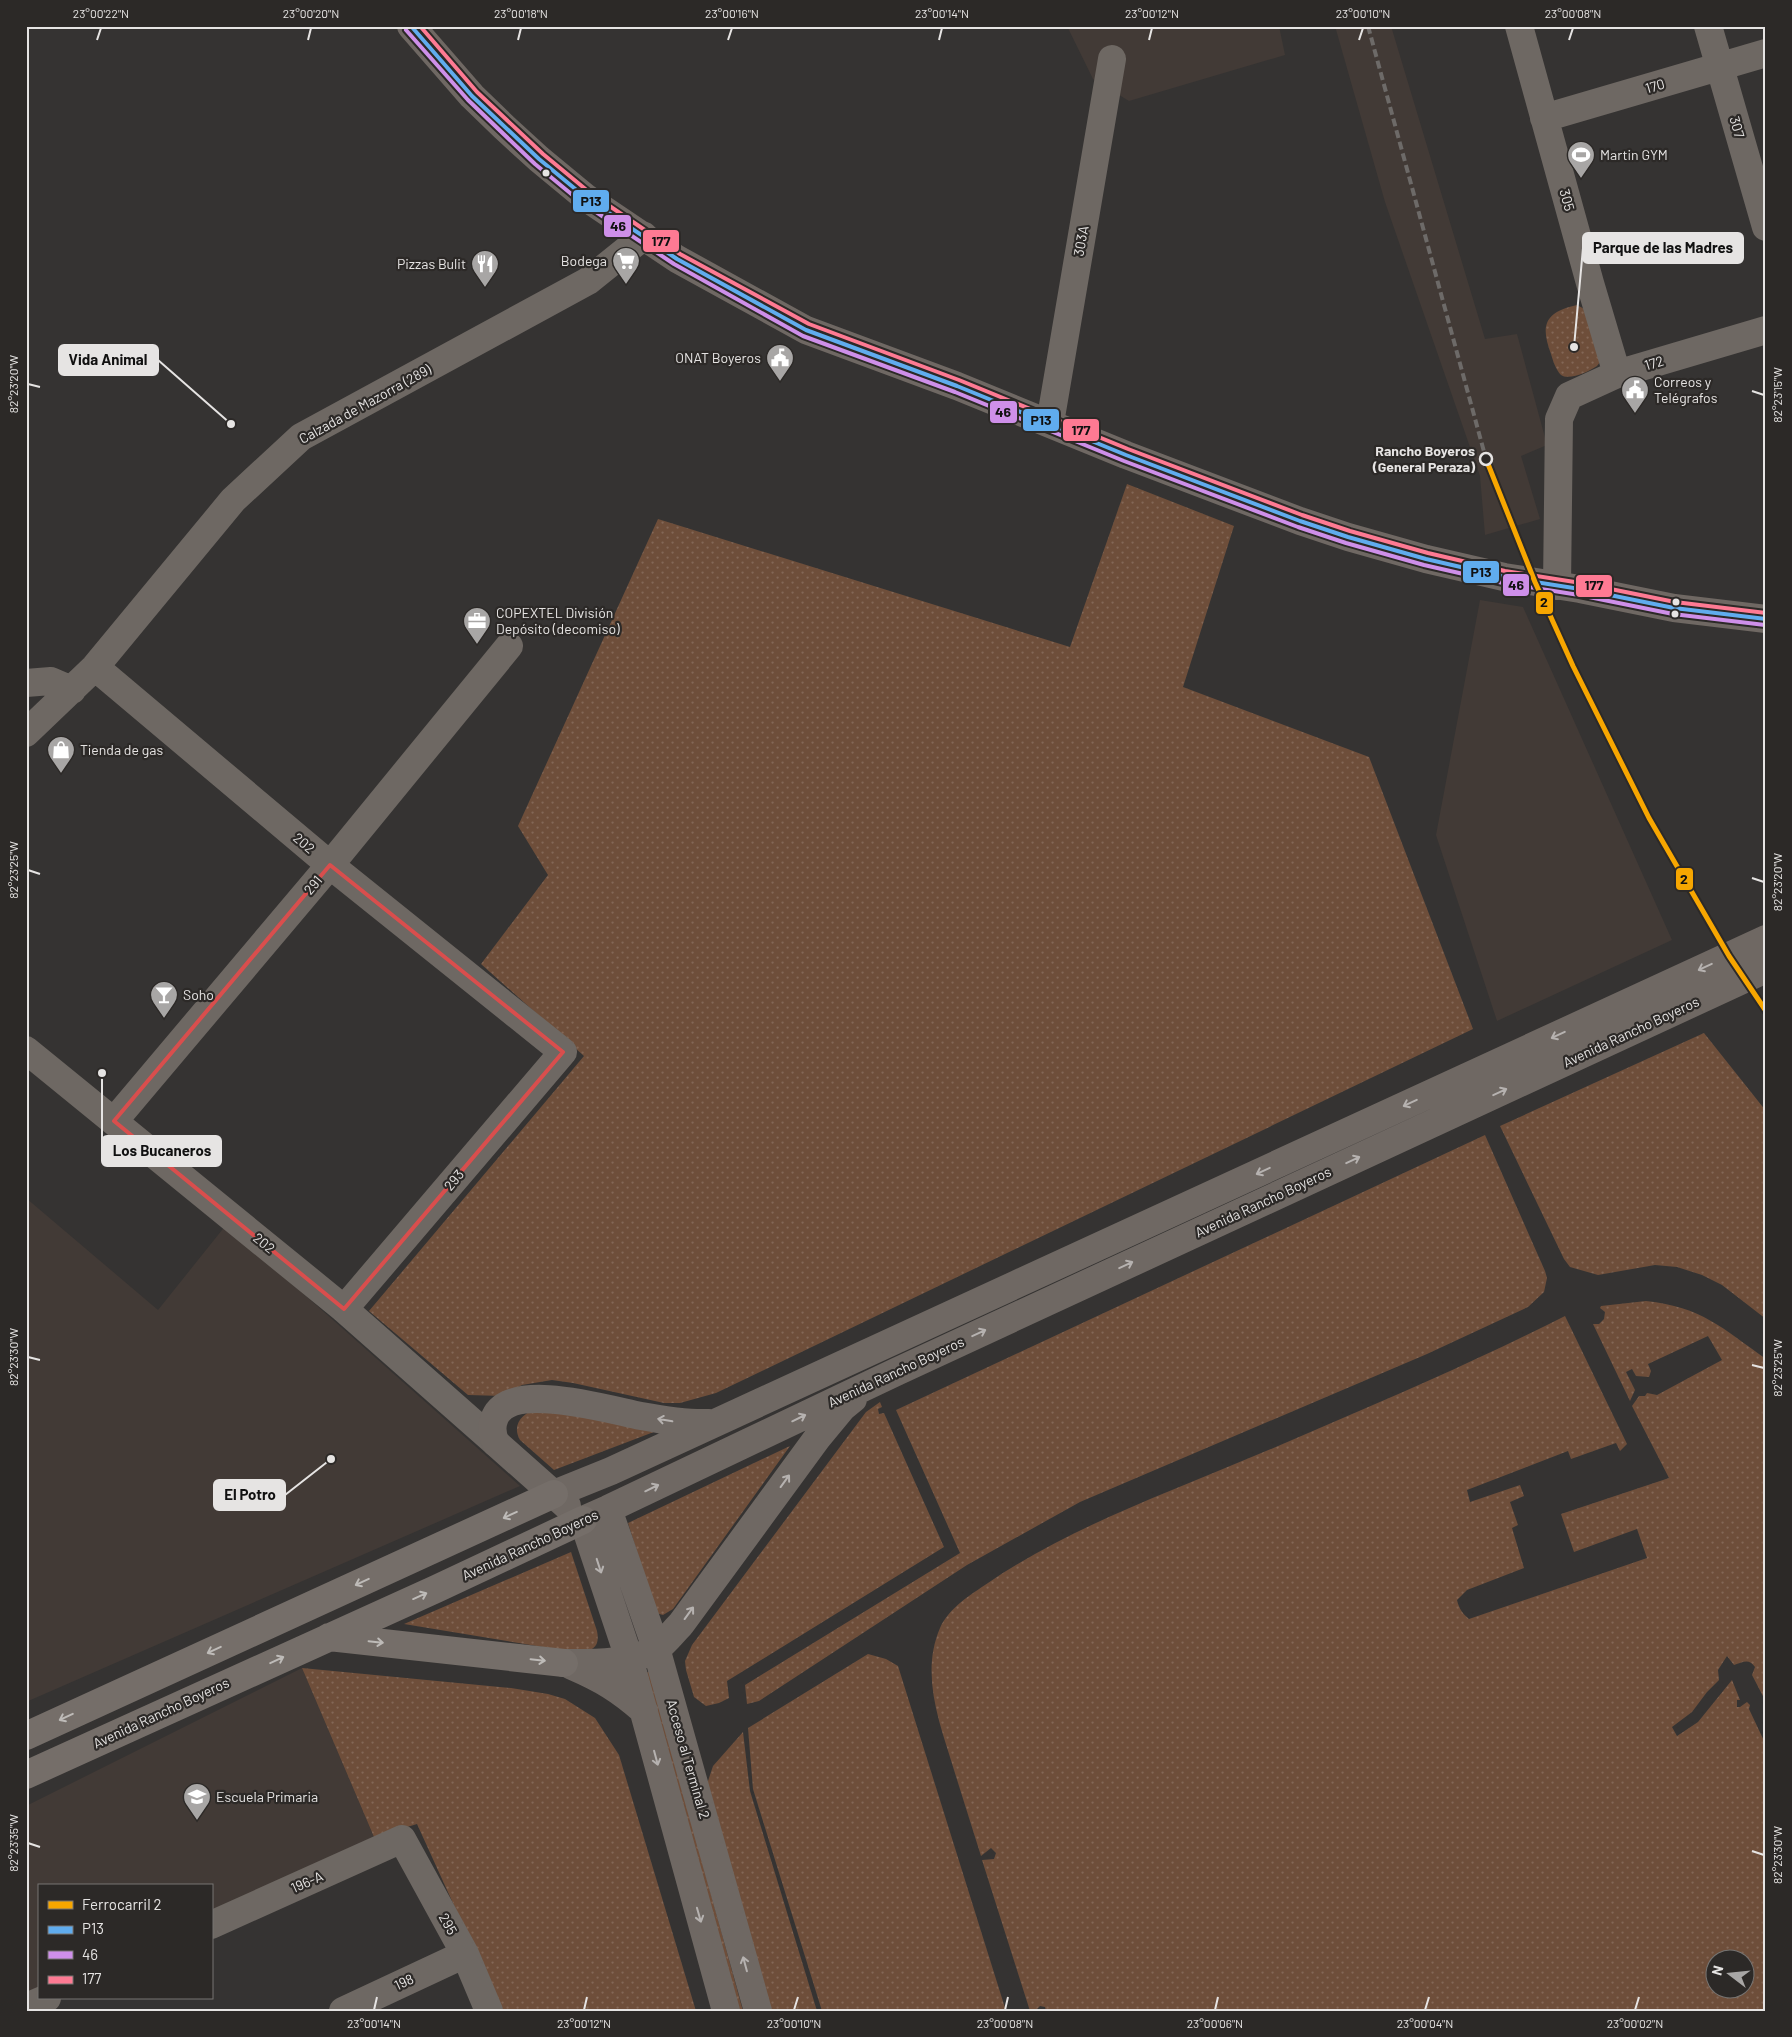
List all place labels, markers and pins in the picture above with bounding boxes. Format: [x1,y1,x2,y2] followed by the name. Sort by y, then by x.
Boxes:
[1566,140,1596,179] sports icon: Martin GYM
[1600,146,1668,163] place label: Martin GYM
[541,168,551,178] unlabelled marker
[1583,233,1743,263] callout: Parque de las Madres
[611,246,641,285] supermarket icon: Bodega
[470,249,500,288] restaurant icon: Pizzas Bulit
[561,252,607,269] place label: Bodega
[397,255,466,272] place label: Pizzas Bulit
[765,343,795,382] public building icon: ONAT Boyeros
[59,345,158,375] callout: Vida Animal
[675,349,761,366] place label: ONAT Boyeros
[1654,373,1718,406] place label: Correos y Telégrafos
[1620,375,1650,414] public building icon: Correos y Telégrafos
[1372,442,1475,475] place label: Rancho Boyeros (General Peraza)
[1479,452,1493,466] marker: Rancho Boyeros (General Peraza)
[1671,597,1681,607] unlabelled marker
[496,604,620,637] place label: COPEXTEL División Depósito (decomiso)
[462,606,492,645] office icon: COPEXTEL División Depósito (decomiso)
[1670,609,1680,619] unlabelled marker
[46,735,76,774] shop icon: Tienda de gas
[80,741,163,758] place label: Tienda de gas
[149,980,179,1019] bar icon: Soho
[183,986,214,1003] place label: Soho
[102,1136,221,1166] callout: Los Bucaneros
[214,1480,285,1510] callout: El Potro
[182,1782,212,1821] school or university icon: Escuela Primaria
[216,1788,318,1805] place label: Escuela Primaria

